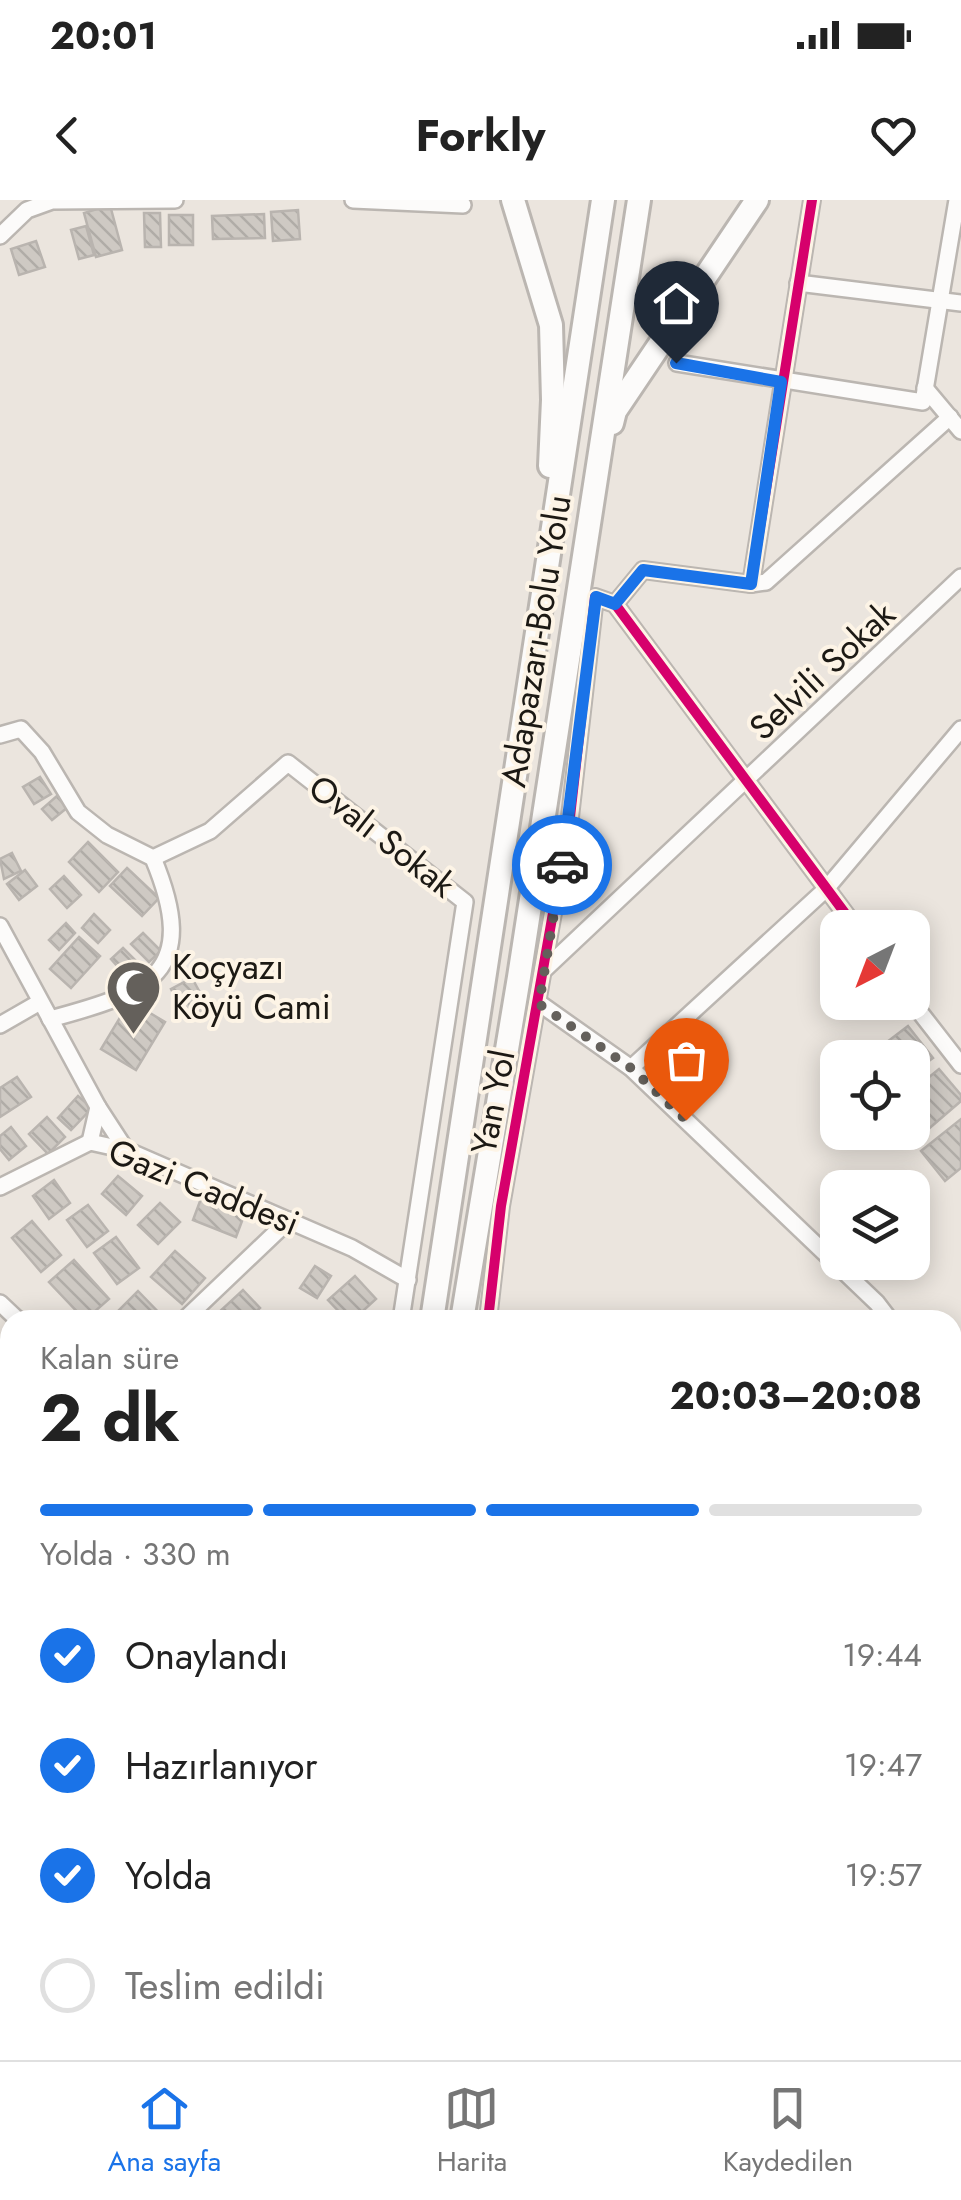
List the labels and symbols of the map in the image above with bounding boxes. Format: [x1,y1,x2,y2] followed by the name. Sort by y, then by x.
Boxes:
[634,261,719,364] pin
[488,491,584,791] street label: Adapazarı-Bolu Yolu
[738,590,907,752] street label: Selvili Sokak
[298,763,466,910] street label: Ovalı Sokak
[512,815,612,915] courier
[820,910,930,1020] north arrow
[172,942,331,1032] place label: Koçyazı Köyü Cami
[103,957,163,1036] mosque icon: Koçyazı Köyü Cami
[644,1018,729,1121] pin
[458,1046,528,1158] street label: Yan Yol
[101,1126,307,1248] street label: Gazi Caddesi

